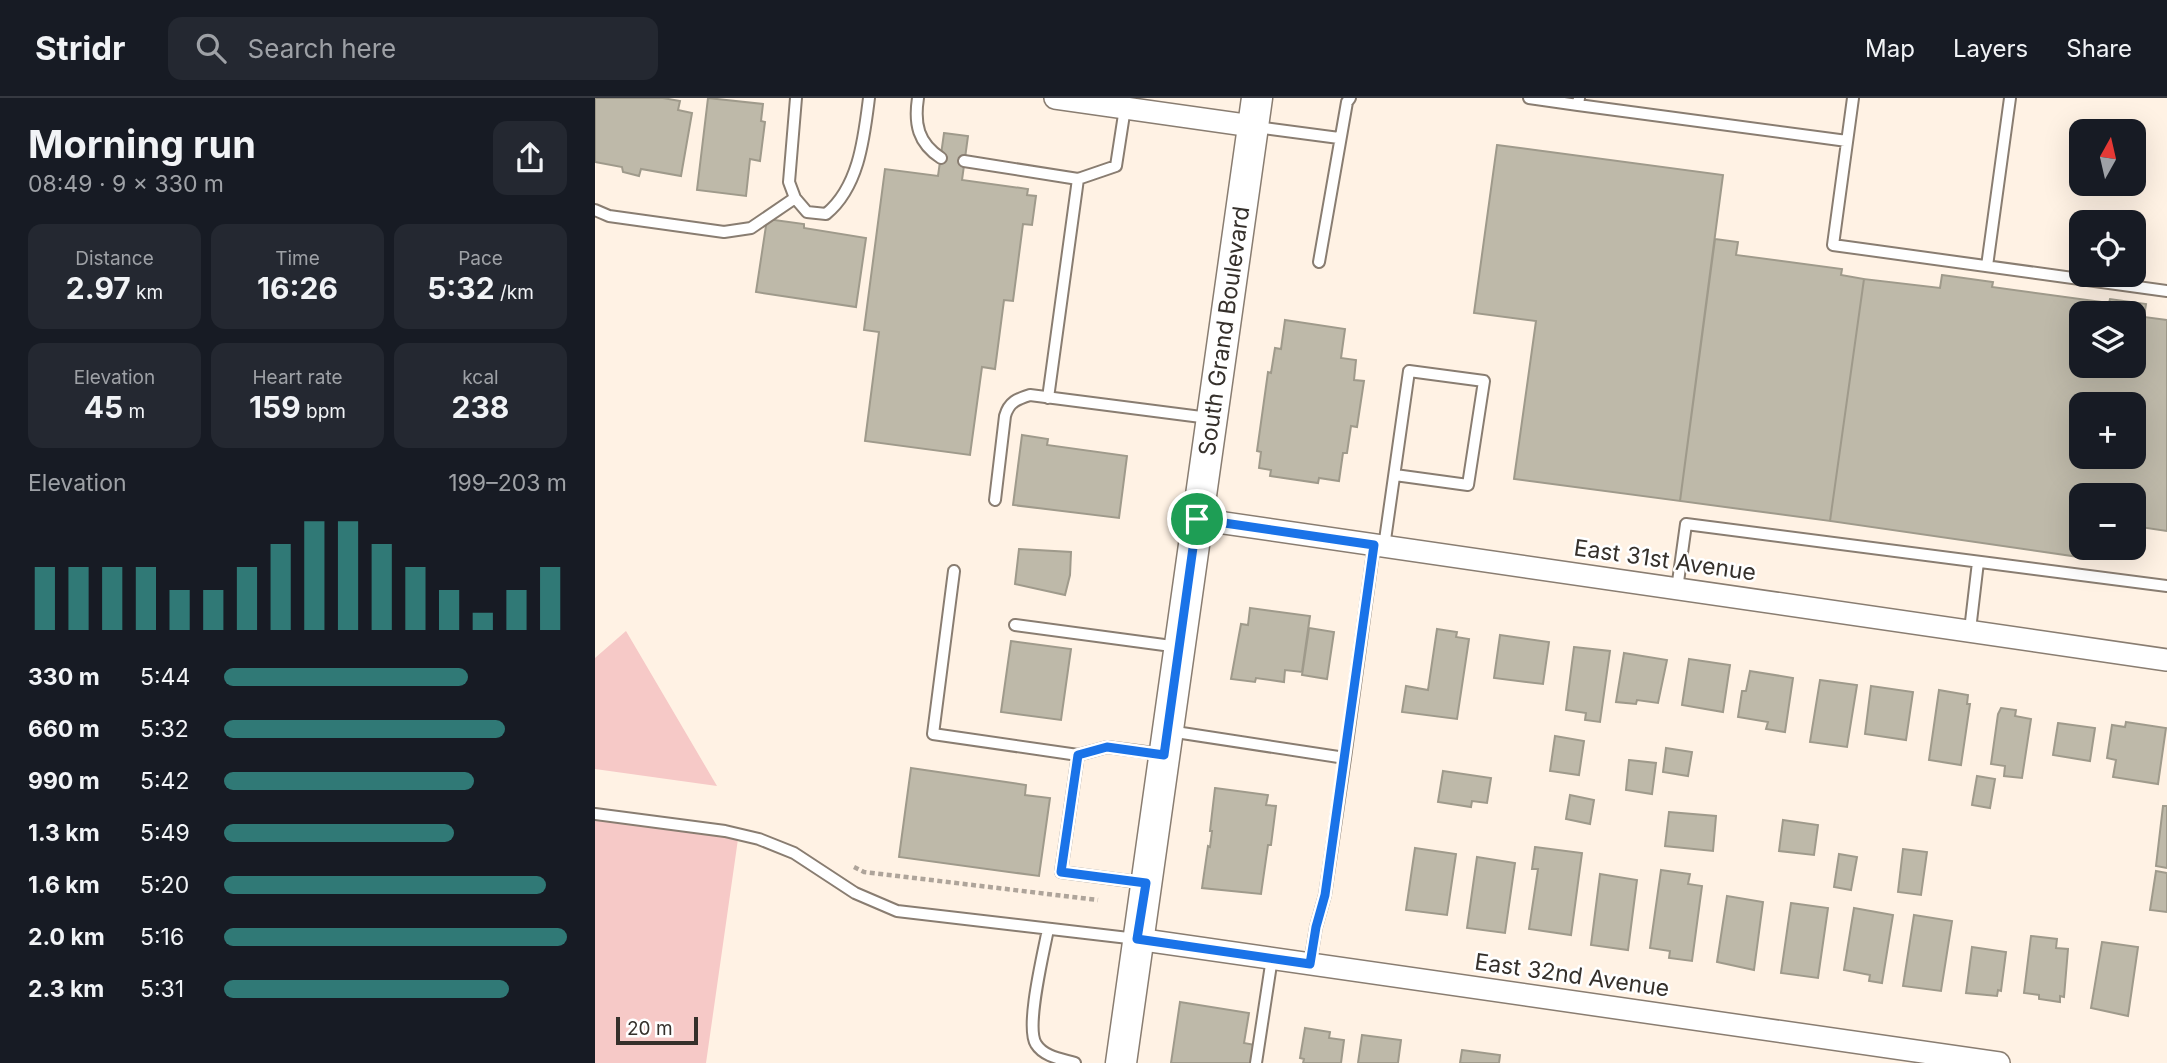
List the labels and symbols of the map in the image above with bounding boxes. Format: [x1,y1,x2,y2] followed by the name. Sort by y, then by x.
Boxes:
[2069,119,2145,196] north arrow
[1193,204,1255,458] street label: South Grand Boulevard
[1167,489,1227,549] pin
[1572,533,1758,587] street label: East 31st Avenue
[1473,947,1671,1003] street label: East 32nd Avenue
[616,1014,698,1046] scale bar

